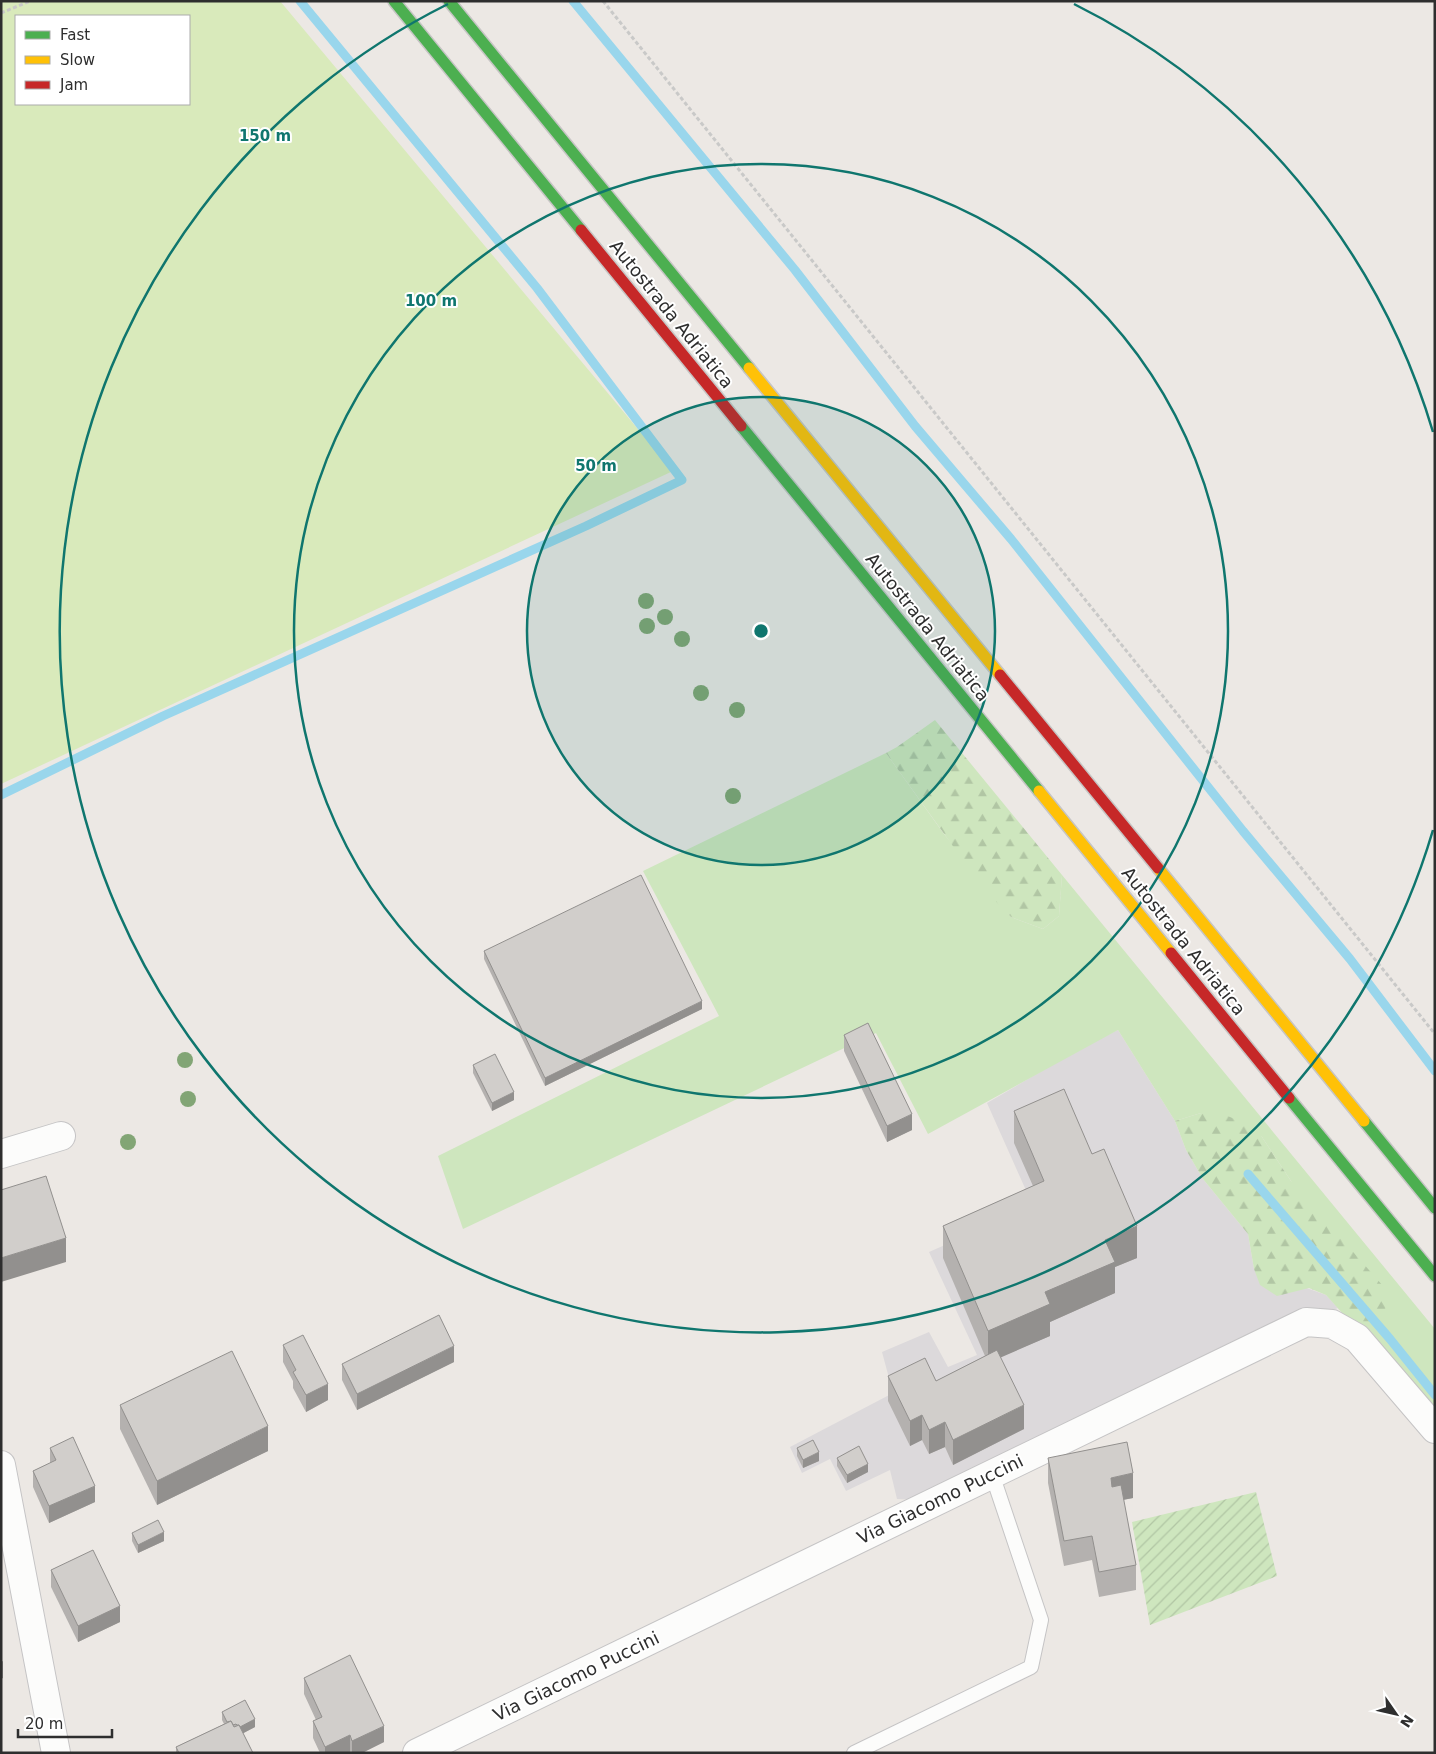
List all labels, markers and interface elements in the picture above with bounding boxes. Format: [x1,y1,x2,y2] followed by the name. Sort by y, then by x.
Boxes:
[15,15,190,105] legend
[60,26,90,44] text: Fast
[60,51,95,69] text: Slow
[59,76,88,94] text: Jam
[239,127,291,145] text: 150 m
[606,236,738,392] street label: Autostrada Adriatica
[405,292,457,310] text: 100 m
[575,457,617,475] text: 50 m
[862,549,994,705] street label: Autostrada Adriatica
[752,622,770,640] centre of rings
[1118,863,1250,1019] street label: Autostrada Adriatica
[854,1450,1026,1548] street label: Via Giacomo Puccini
[490,1627,662,1725] street label: Via Giacomo Puccini
[1371,1689,1421,1739] north arrow
[18,1706,111,1738] scale bar
[1397,1712,1417,1731] text: N
[25,1715,63,1733] text: 20 m

